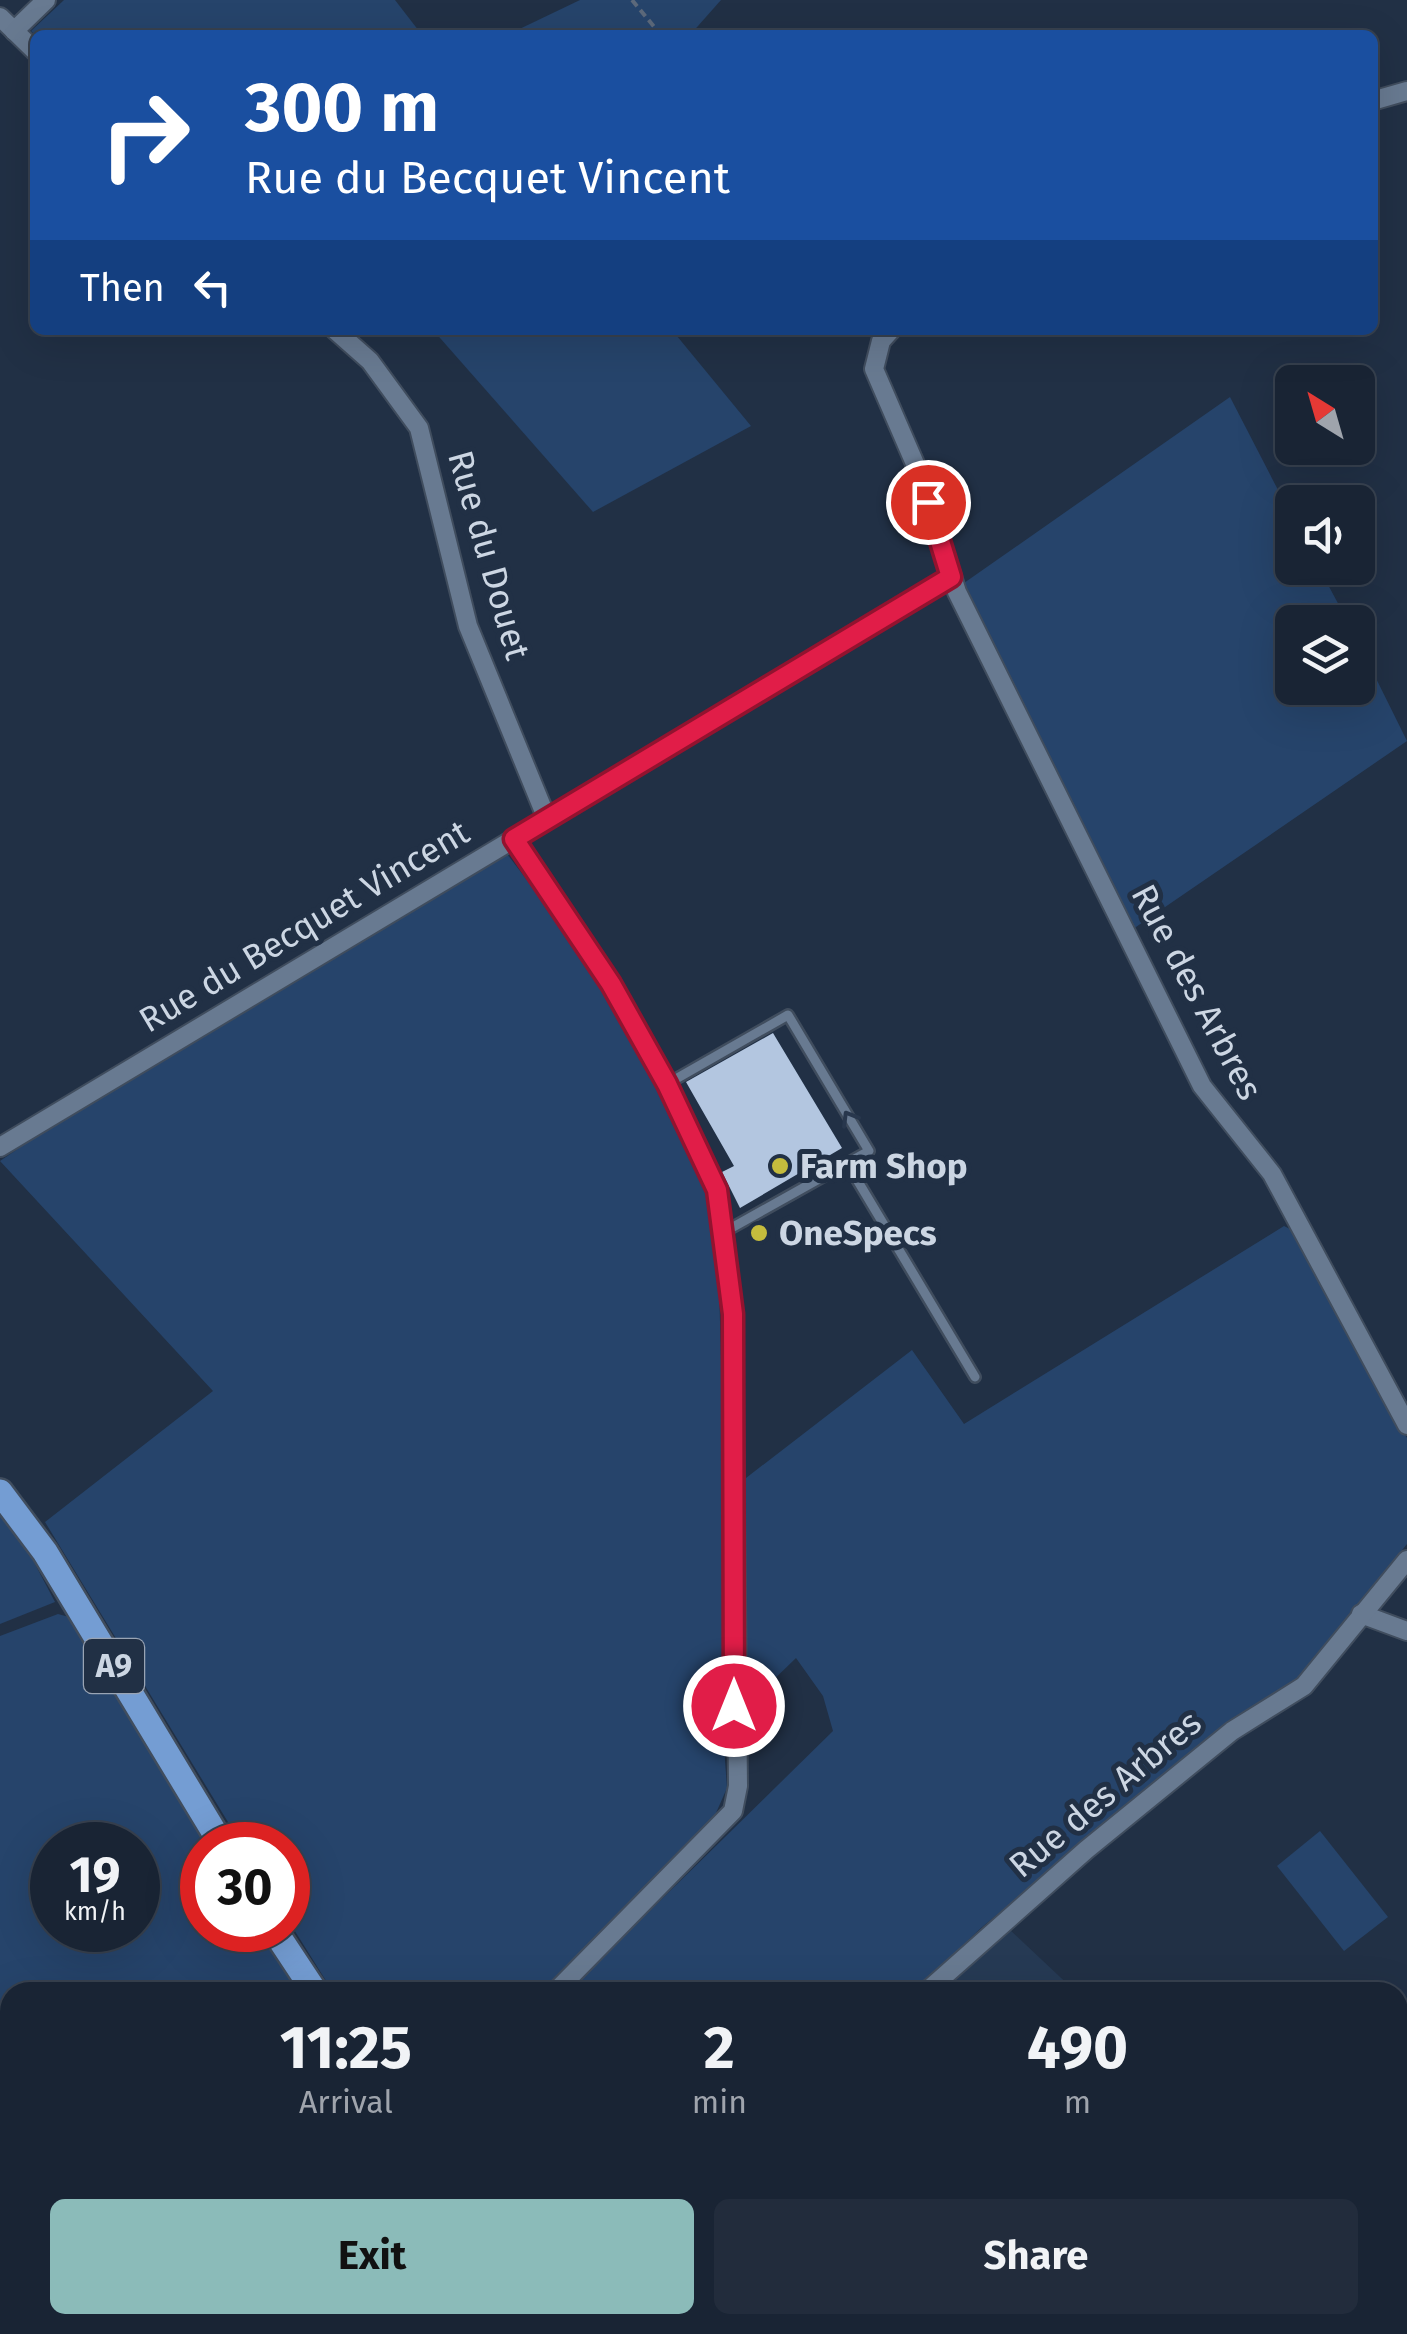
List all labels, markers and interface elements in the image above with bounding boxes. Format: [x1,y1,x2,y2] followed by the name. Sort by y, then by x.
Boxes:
[245,66,439,150] text: 300 m
[80,70,210,200] icon: right
[245,151,730,205] text: Rue du Becquet Vincent
[185,260,240,315] icon: left
[80,265,165,311] text: Then
[1275,365,1375,465] north arrow
[1275,365,1375,705] map controls
[439,446,539,665] street label: Rue du Douet
[886,460,971,545] pin
[901,475,956,530] icon: arrive
[1275,485,1375,585] button: sound
[1275,605,1375,705] button: layers
[132,811,477,1041] street label: Rue du Becquet Vincent
[1123,877,1271,1107] street label: Rue des Arbres
[842,1111,861,1129] one-way arrow
[800,1145,968,1187] place label: Farm Shop
[769,1155,791,1177] marker: Farm Shop
[779,1212,937,1254] place label: OneSpecs
[748,1222,770,1244] marker: OneSpecs
[84,1639,144,1693] road number: A9
[682,1654,786,1758] position arrow
[1000,1701,1210,1887] street label: Rue des Arbres
[180,1822,310,1952] speed limit sign: 30
[69,1845,121,1905] text: 19
[64,1897,126,1927] text: km/h
[280,2012,412,2084] text: 11:25
[704,2012,735,2084] text: 2
[1027,2012,1128,2084] text: 490
[299,2083,393,2121] text: Arrival
[692,2083,747,2121] text: min
[1064,2083,1091,2121] text: m
[50,2199,694,2314] button: Exit
[714,2199,1358,2314] button: Share

